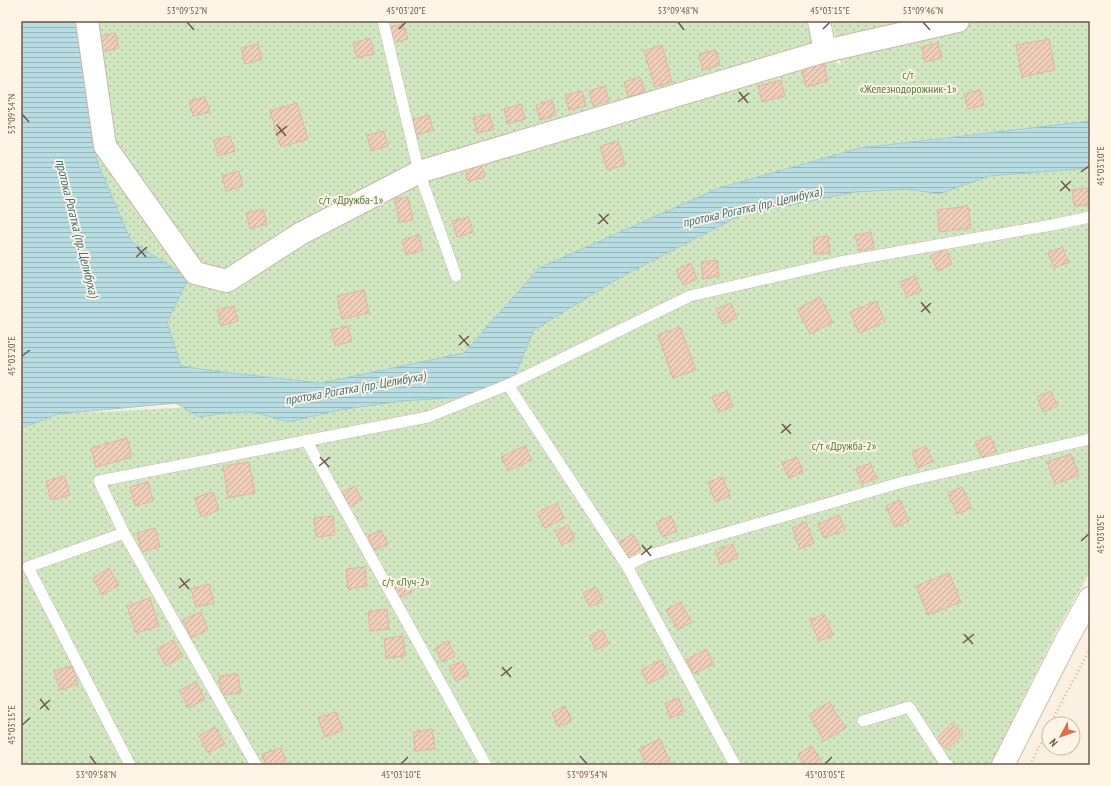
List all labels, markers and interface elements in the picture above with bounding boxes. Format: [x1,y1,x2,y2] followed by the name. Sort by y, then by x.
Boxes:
[167,4,207,17] text: 53°09'52"N
[386,4,426,17] text: 45°03'20"E
[658,4,698,17] text: 53°09'48"N
[810,4,850,17] text: 45°03'15"E
[903,4,943,17] text: 53°09'46"N
[859,67,957,96] park label: с/т «Железнодорожник-1»
[5,94,18,134] text: 53°09'54"N
[1094,146,1107,186] text: 45°03'10"E
[52,157,103,301] water label: протока Рогатка (пр. Целибуха)
[681,182,825,231] water label: протока Рогатка (пр. Целибуха)
[319,192,384,207] park label: с/т «Дружба-1»
[5,336,18,376] text: 45°03'20"E
[284,367,428,409] water label: протока Рогатка (пр. Целибуха)
[812,438,877,453] park label: с/т «Дружба-2»
[1094,514,1107,554] text: 45°03'05"E
[382,574,430,589] park label: с/т «Луч-2»
[5,705,18,745] text: 45°03'15"E
[1041,716,1081,756] north arrow
[1046,736,1061,749] text: N
[76,768,116,781] text: 53°09'58"N
[381,768,421,781] text: 45°03'10"E
[567,768,607,781] text: 53°09'54"N
[805,768,845,781] text: 45°03'05"E

